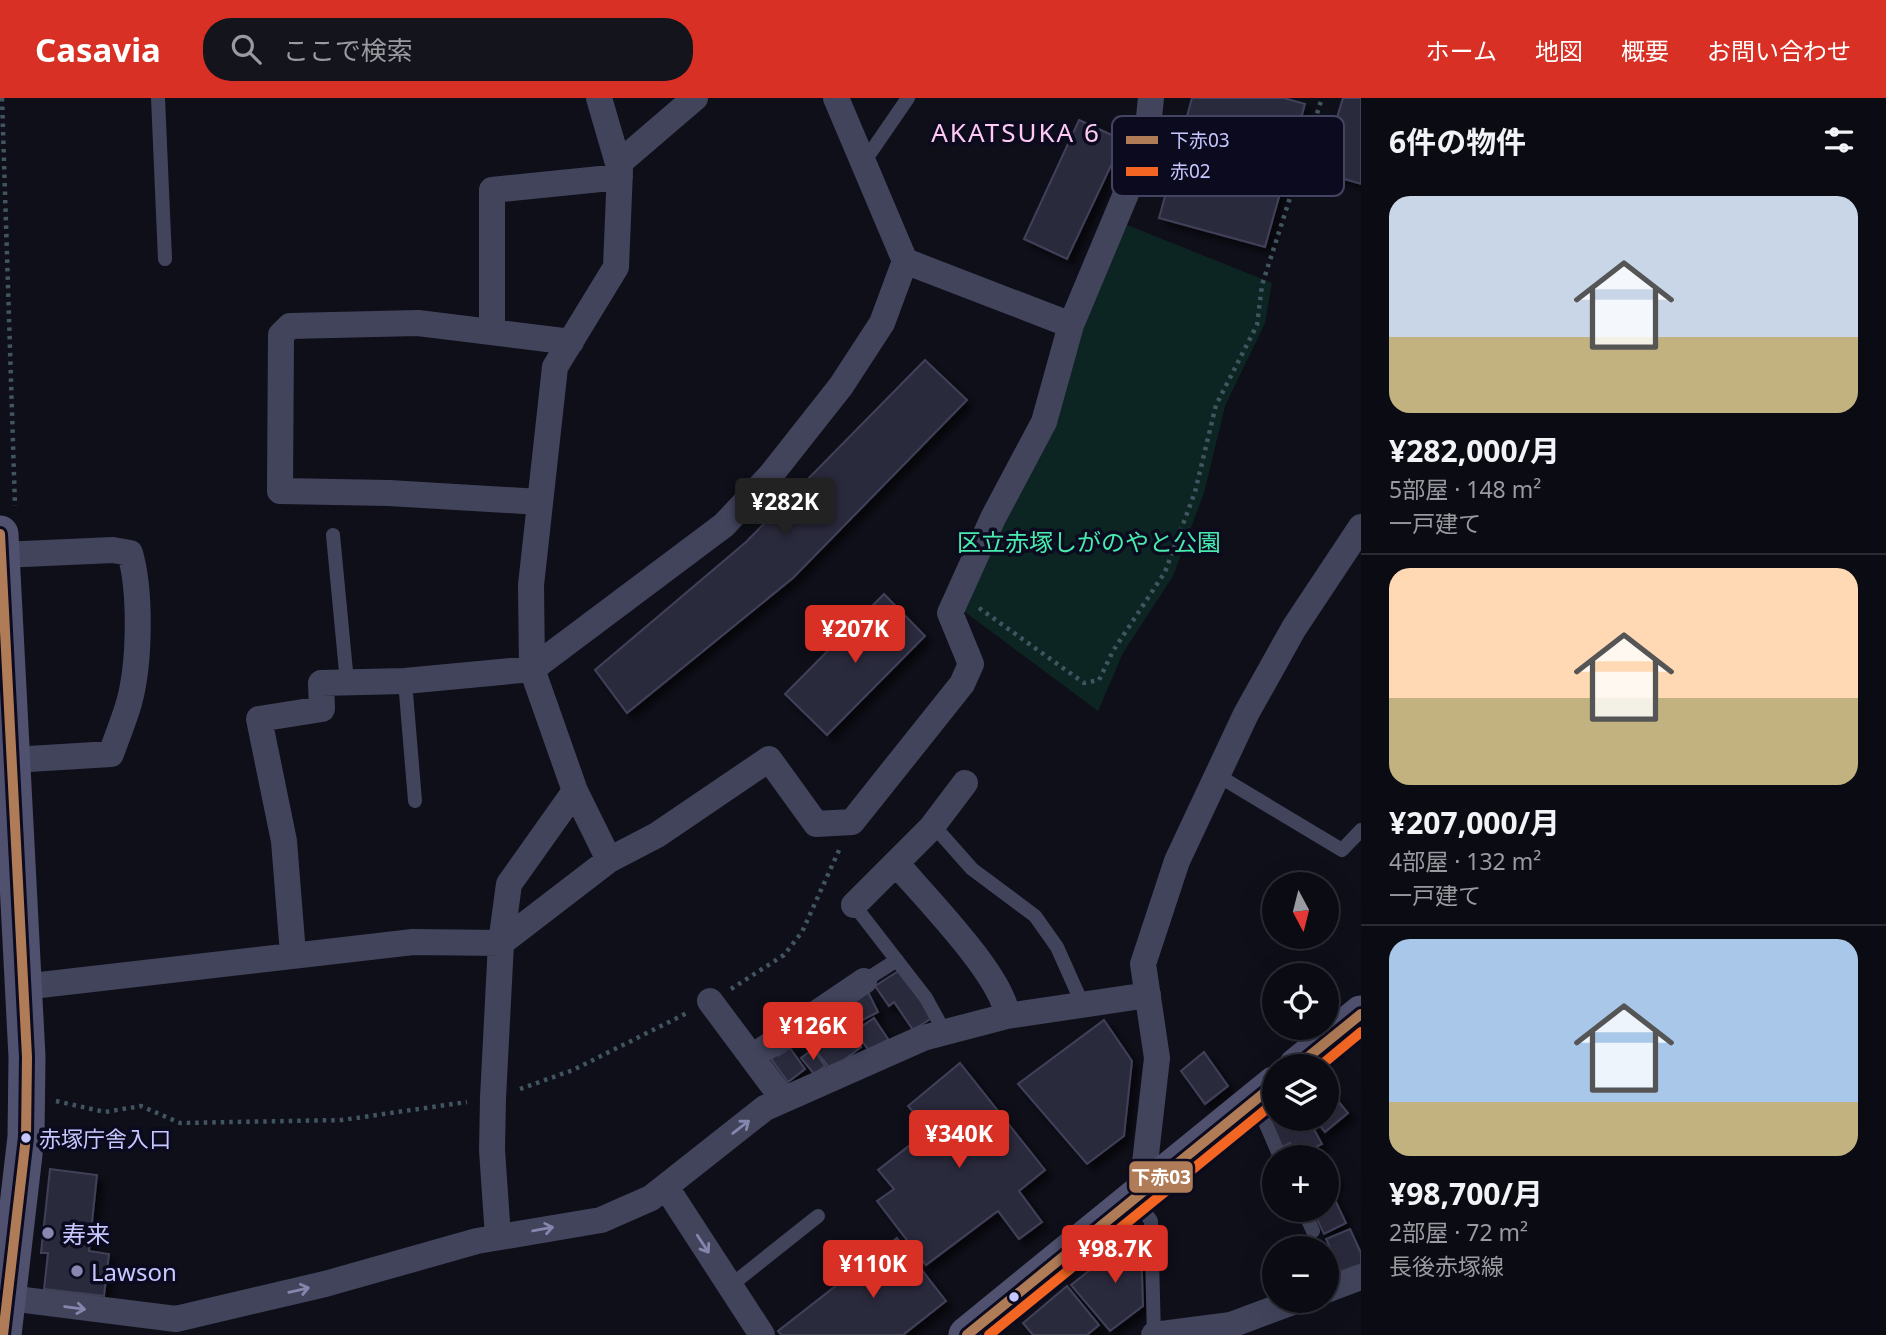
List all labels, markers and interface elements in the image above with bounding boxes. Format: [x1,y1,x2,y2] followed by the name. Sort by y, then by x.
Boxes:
[203,18,693,81] search box
[35,27,161,72] text: Casavia
[227,30,265,68] icon: search
[283,32,413,68] text: ここで検索
[1426,34,1497,67] text: ホーム
[1535,34,1583,67] text: 地図
[1621,34,1669,67] text: 概要
[1707,34,1851,67] text: お問い合わせ
[931,114,1101,150] district label: AKATSUKA 6
[1112,116,1344,196] legend
[1389,121,1526,162] text: 6件の物件
[1820,121,1858,159] icon: filters
[1170,127,1230,153] text: 下赤03
[1170,158,1211,184] text: 赤02
[1561,242,1687,368] icon: home
[1389,430,1560,471] text: ¥282,000/月
[1389,473,1541,505] text: 5部屋 · 148 m²
[736,478,834,538] pin: ¥282K
[751,485,819,517] text: ¥282K
[1389,507,1481,539] text: 一戸建て
[957,525,1221,558] park label: 区立赤塚しがのやと公園
[806,606,904,665] pin: ¥207K
[821,612,889,644] text: ¥207K
[1561,614,1687,740] icon: home
[1389,802,1560,843] text: ¥207,000/月
[1389,845,1541,877] text: 4部屋 · 132 m²
[1262,872,1339,948] north arrow
[1262,872,1339,1313] map controls
[1389,879,1481,911] text: 一戸建て
[1262,963,1339,1040] button: locate
[1561,985,1687,1111] icon: home
[764,1002,862,1062] pin: ¥126K
[779,1009,847,1041] text: ¥126K
[1262,1054,1339,1131] button: layers
[910,1110,1008,1170] pin: ¥340K
[925,1117,993,1149] text: ¥340K
[731,1120,749,1135] one-way arrow
[39,1123,171,1153] place label: 赤塚庁舎入口
[19,1131,33,1145] marker: 赤塚庁舎入口
[1262,1145,1339,1222] button: +
[1128,1160,1194,1194] line badge: 下赤03
[1131,1164,1191,1190] text: 下赤03
[1389,1173,1543,1214] text: ¥98,700/月
[1389,1216,1528,1248] text: 2部屋 · 72 m²
[62,1217,110,1250] place label: 寿来
[531,1222,554,1236] one-way arrow
[40,1225,56,1241] marker: 寿来
[1058,1226,1172,1285] pin: ¥98.7K
[1078,1232,1152,1264] text: ¥98.7K
[696,1234,710,1253] one-way arrow
[1262,1236,1339,1313] button: −
[824,1240,922,1300] pin: ¥110K
[839,1247,907,1279] text: ¥110K
[1389,1250,1504,1282] text: 長後赤塚線
[91,1255,177,1288] place label: Lawson
[69,1263,85,1279] marker: Lawson
[287,1283,310,1297] one-way arrow
[1007,1290,1021,1304] unlabelled marker
[63,1302,86,1315] one-way arrow

